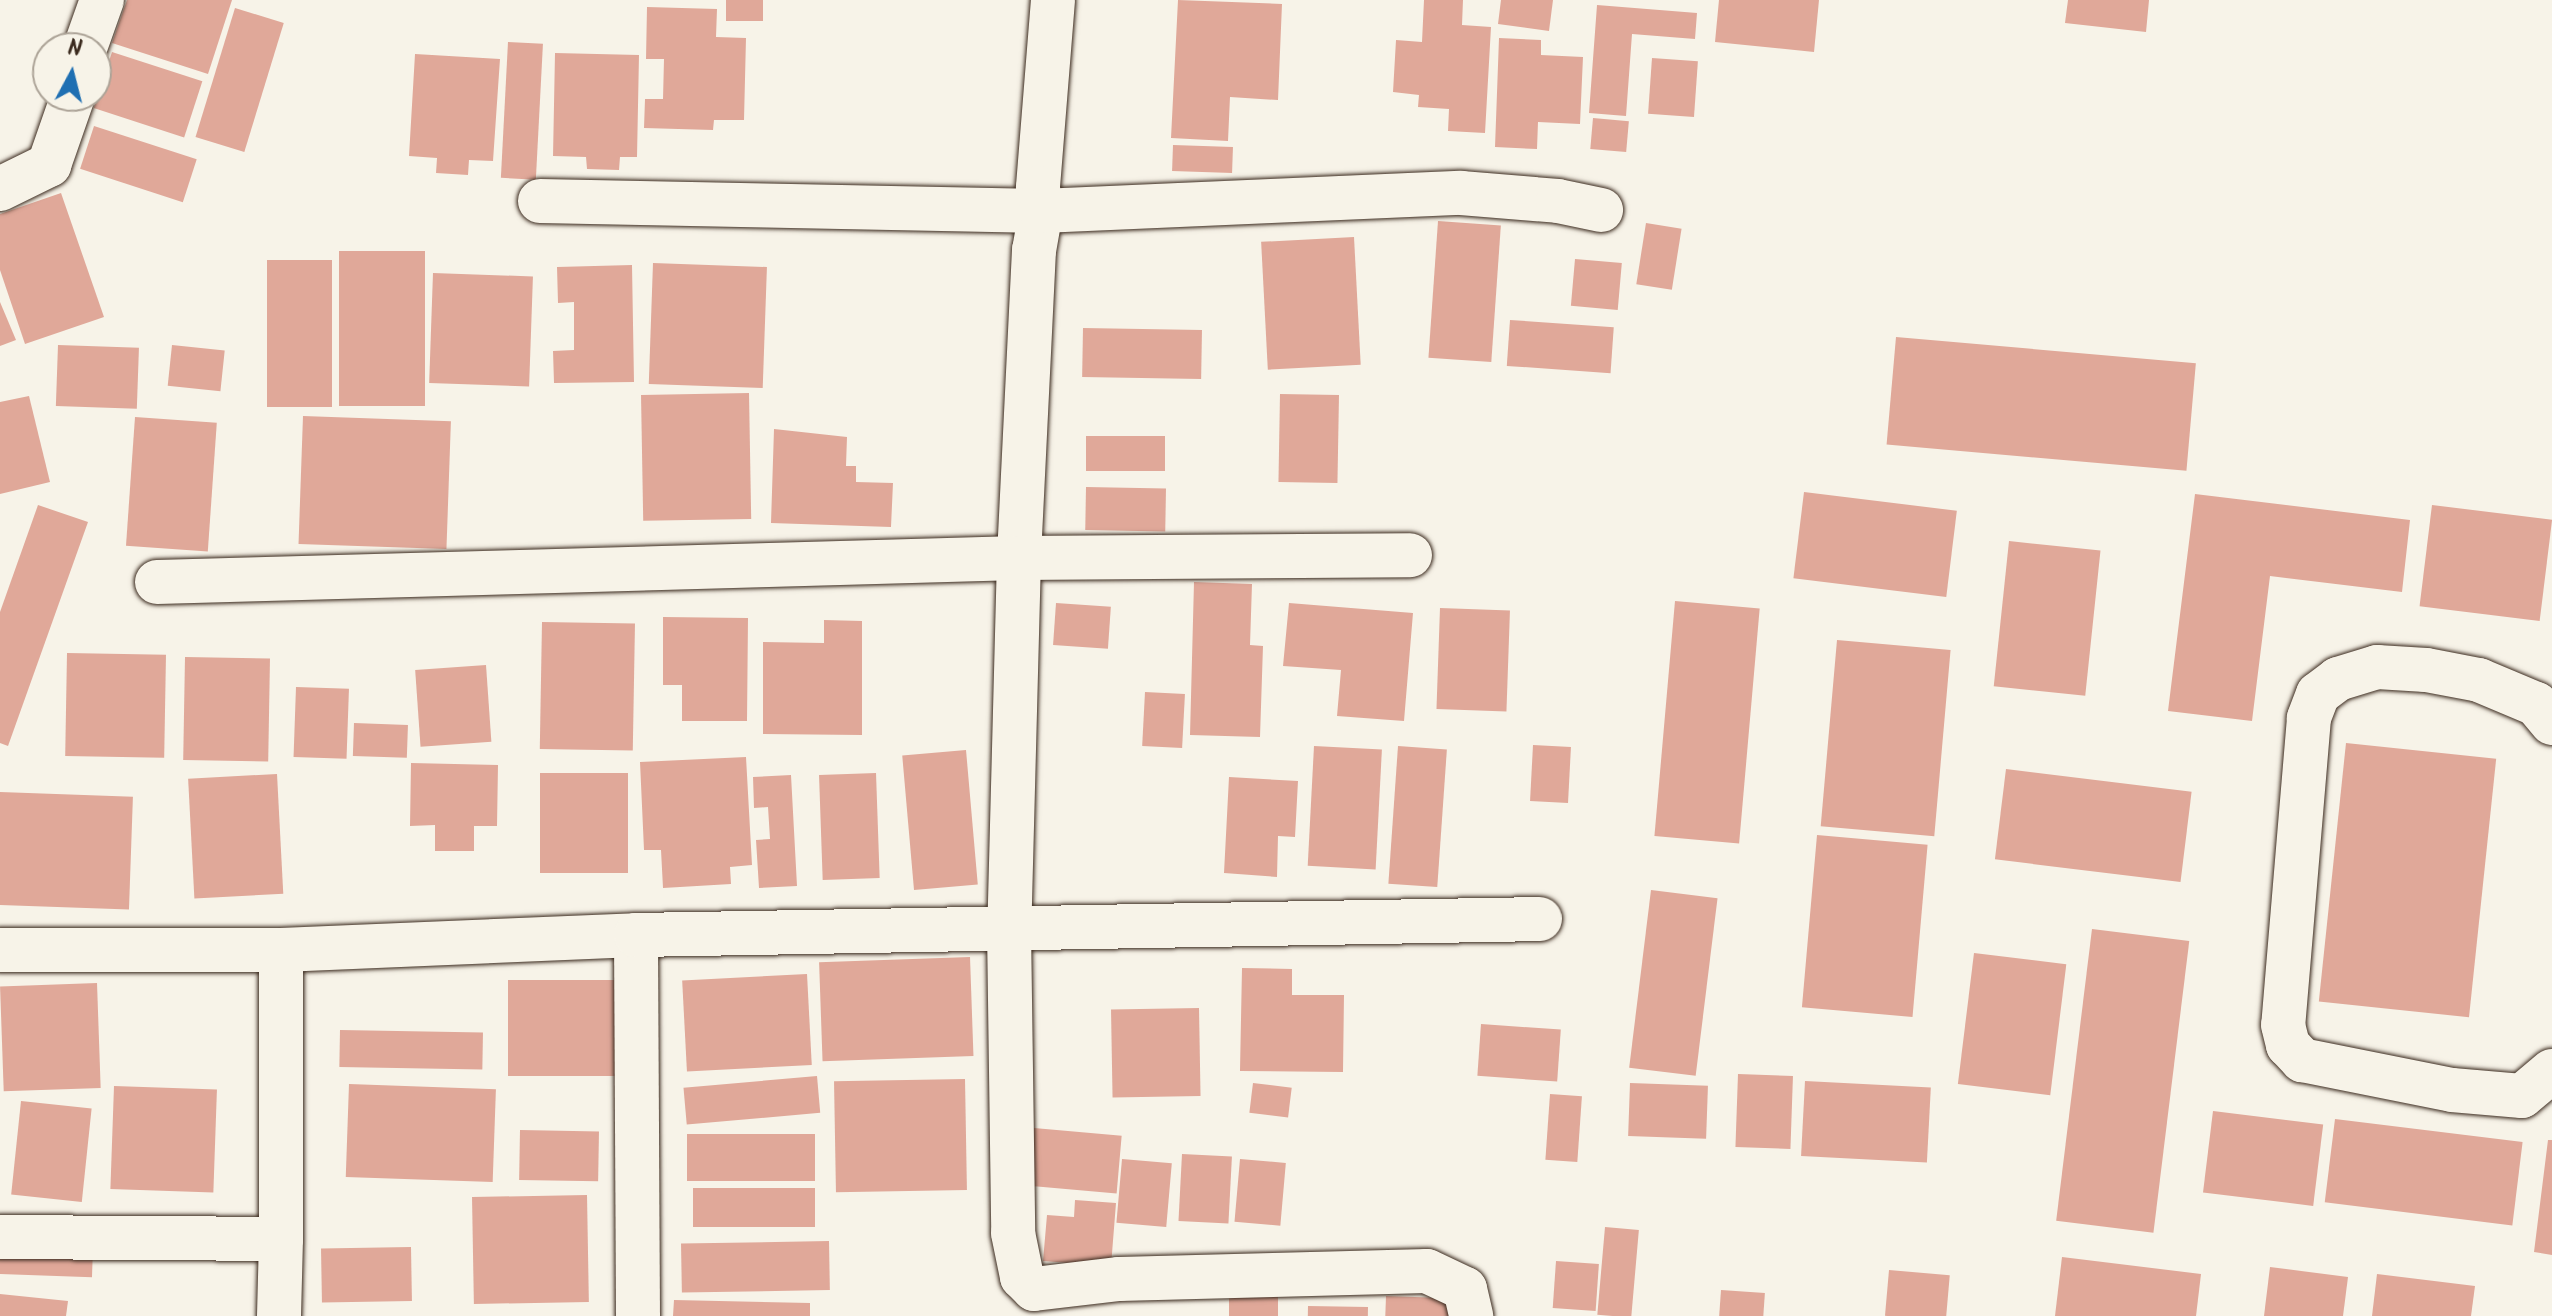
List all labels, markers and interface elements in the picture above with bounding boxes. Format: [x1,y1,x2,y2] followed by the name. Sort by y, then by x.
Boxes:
[66,31,84,68] text: N
[32,32,112,112] north arrow

